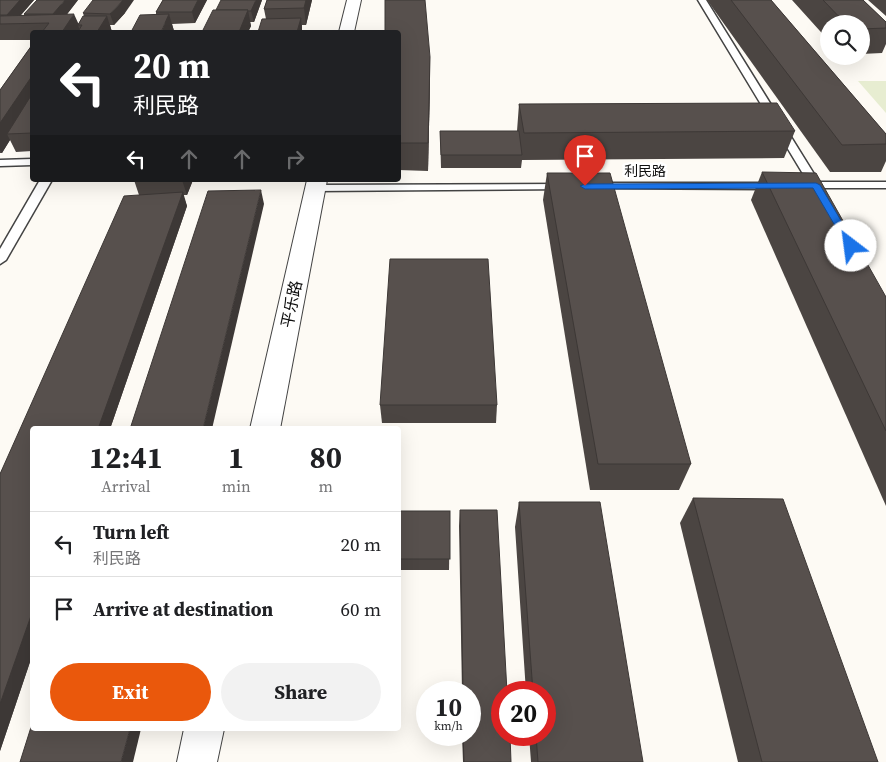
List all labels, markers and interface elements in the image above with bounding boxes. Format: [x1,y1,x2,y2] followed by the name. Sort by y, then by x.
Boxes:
[820,15,870,65] map controls
[820,15,870,65] button: search
[133,42,210,90] text: 20 m
[50,50,115,115] icon: left
[133,90,199,120] text: 利民路
[564,135,606,186] pin
[571,142,599,170] icon: arrive
[122,145,150,173] icon: left
[175,145,203,173] icon: ahead
[228,145,256,173] icon: ahead
[281,145,309,173] icon: right
[624,161,666,181] street label: 利民路
[824,219,876,271] position arrow
[275,278,307,330] street label: 平乐路
[89,437,163,478] text: 12:41
[228,437,244,478] text: 1
[310,437,342,478] text: 80
[101,475,151,497] text: Arrival
[222,475,251,497] text: min
[319,475,333,497] text: m
[93,519,169,545] text: Turn left
[50,530,78,558] icon: left
[340,531,381,557] text: 20 m
[93,547,141,569] text: 利民路
[50,595,78,623] icon: arrive
[93,596,273,622] text: Arrive at destination
[340,596,381,622] text: 60 m
[50,663,211,721] button: Exit
[221,663,381,721] button: Share
[491,681,556,746] speed limit sign: 20
[435,690,462,724] text: 10
[434,718,463,734] text: km/h

